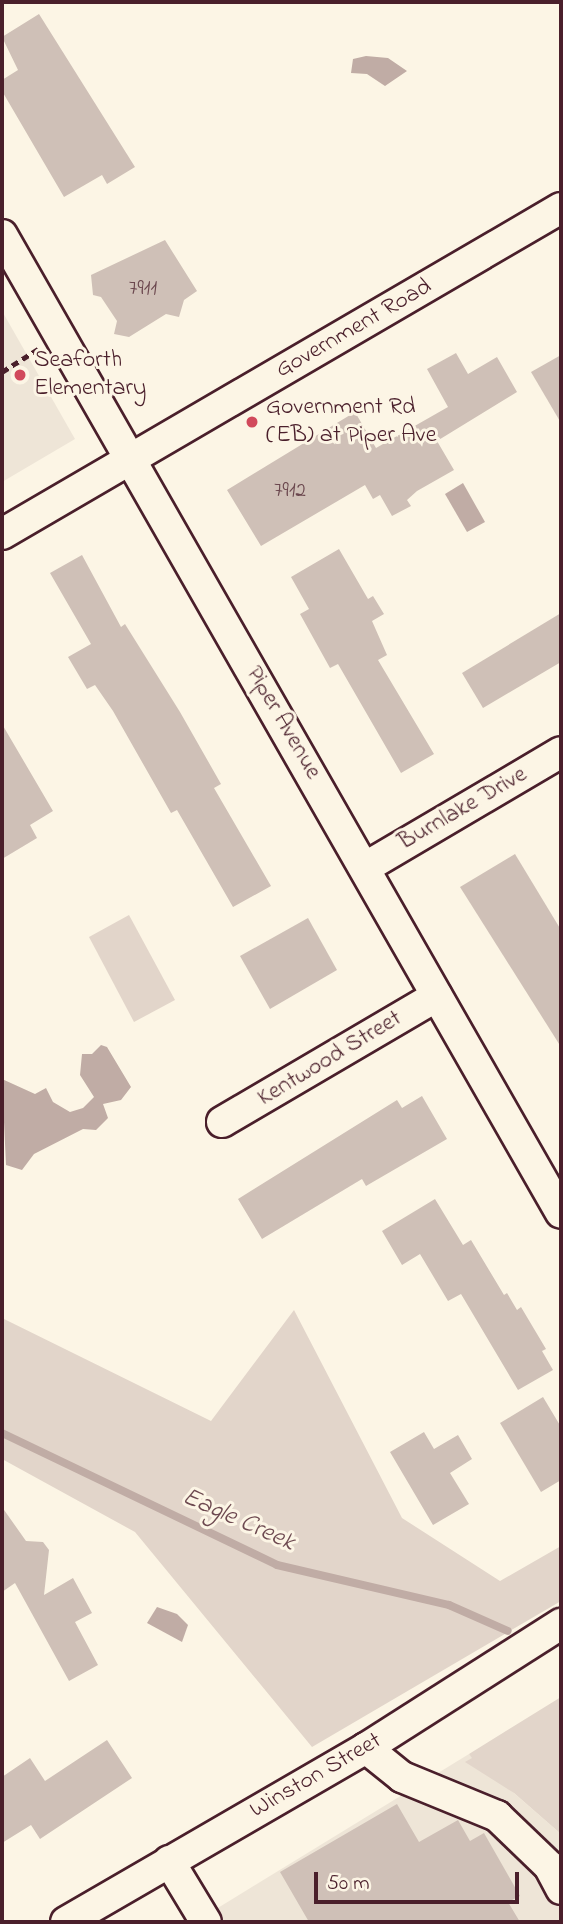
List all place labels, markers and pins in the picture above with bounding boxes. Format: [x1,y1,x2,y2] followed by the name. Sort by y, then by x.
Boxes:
[34,347,146,403] place label: Seaforth Elementary
[12,367,28,383] marker: Seaforth Elementary
[266,394,436,450] place label: Government Rd (EB) at Piper Ave
[244,414,260,430] marker: Government Rd (EB) at Piper Ave

